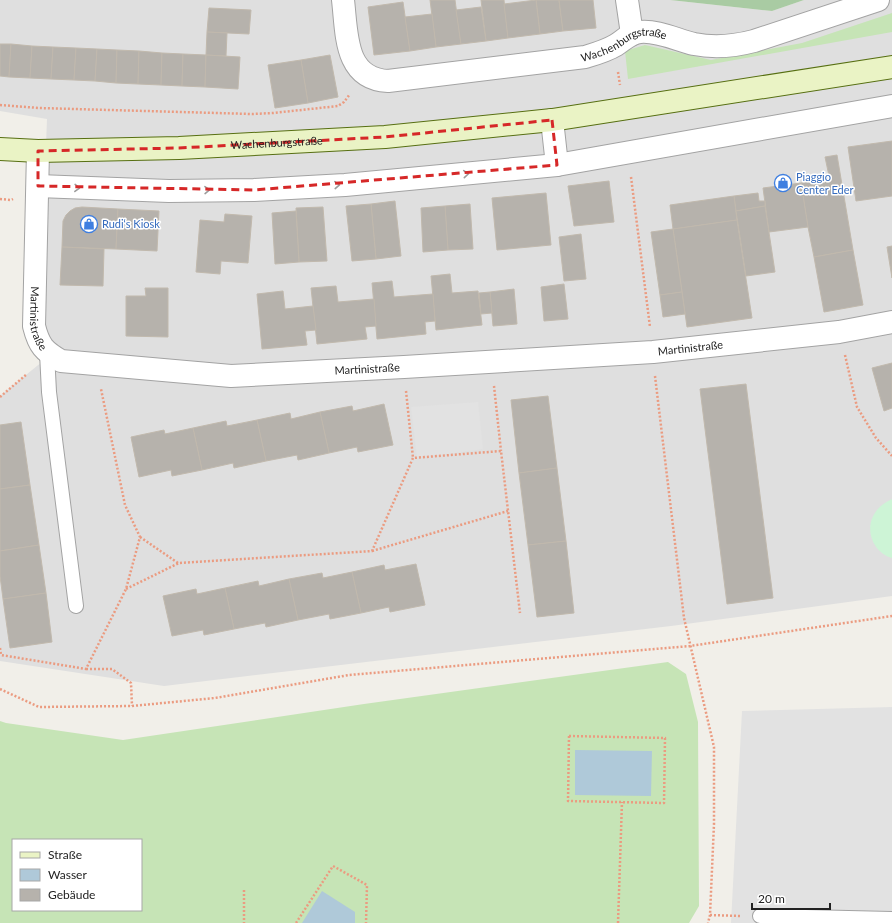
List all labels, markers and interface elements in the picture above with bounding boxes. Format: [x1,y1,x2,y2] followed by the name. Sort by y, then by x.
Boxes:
[579,25,669,64] street label: Wachenburgstraße
[231,133,323,151] street label: Wachenburgstraße
[463,169,469,178] one-way arrow
[796,170,854,196] place label: Piaggio Center Eder
[773,173,793,193] shop icon: Piaggio Center Eder
[334,181,340,190] one-way arrow
[74,183,80,192] one-way arrow
[204,186,210,194] one-way arrow
[79,214,99,234] shop icon: Rudi‘s Kiosk
[102,217,160,230] place label: Rudi‘s Kiosk
[28,286,50,353] street label: Martinistraße
[657,338,724,357] street label: Martinistraße
[334,360,400,377] street label: Martinistraße
[12,839,142,911] legend
[48,847,82,862] text: Straße
[48,867,87,882] text: Wasser
[752,885,830,911] scale bar
[48,887,95,902] text: Gebäude
[758,891,785,906] text: 20 m

